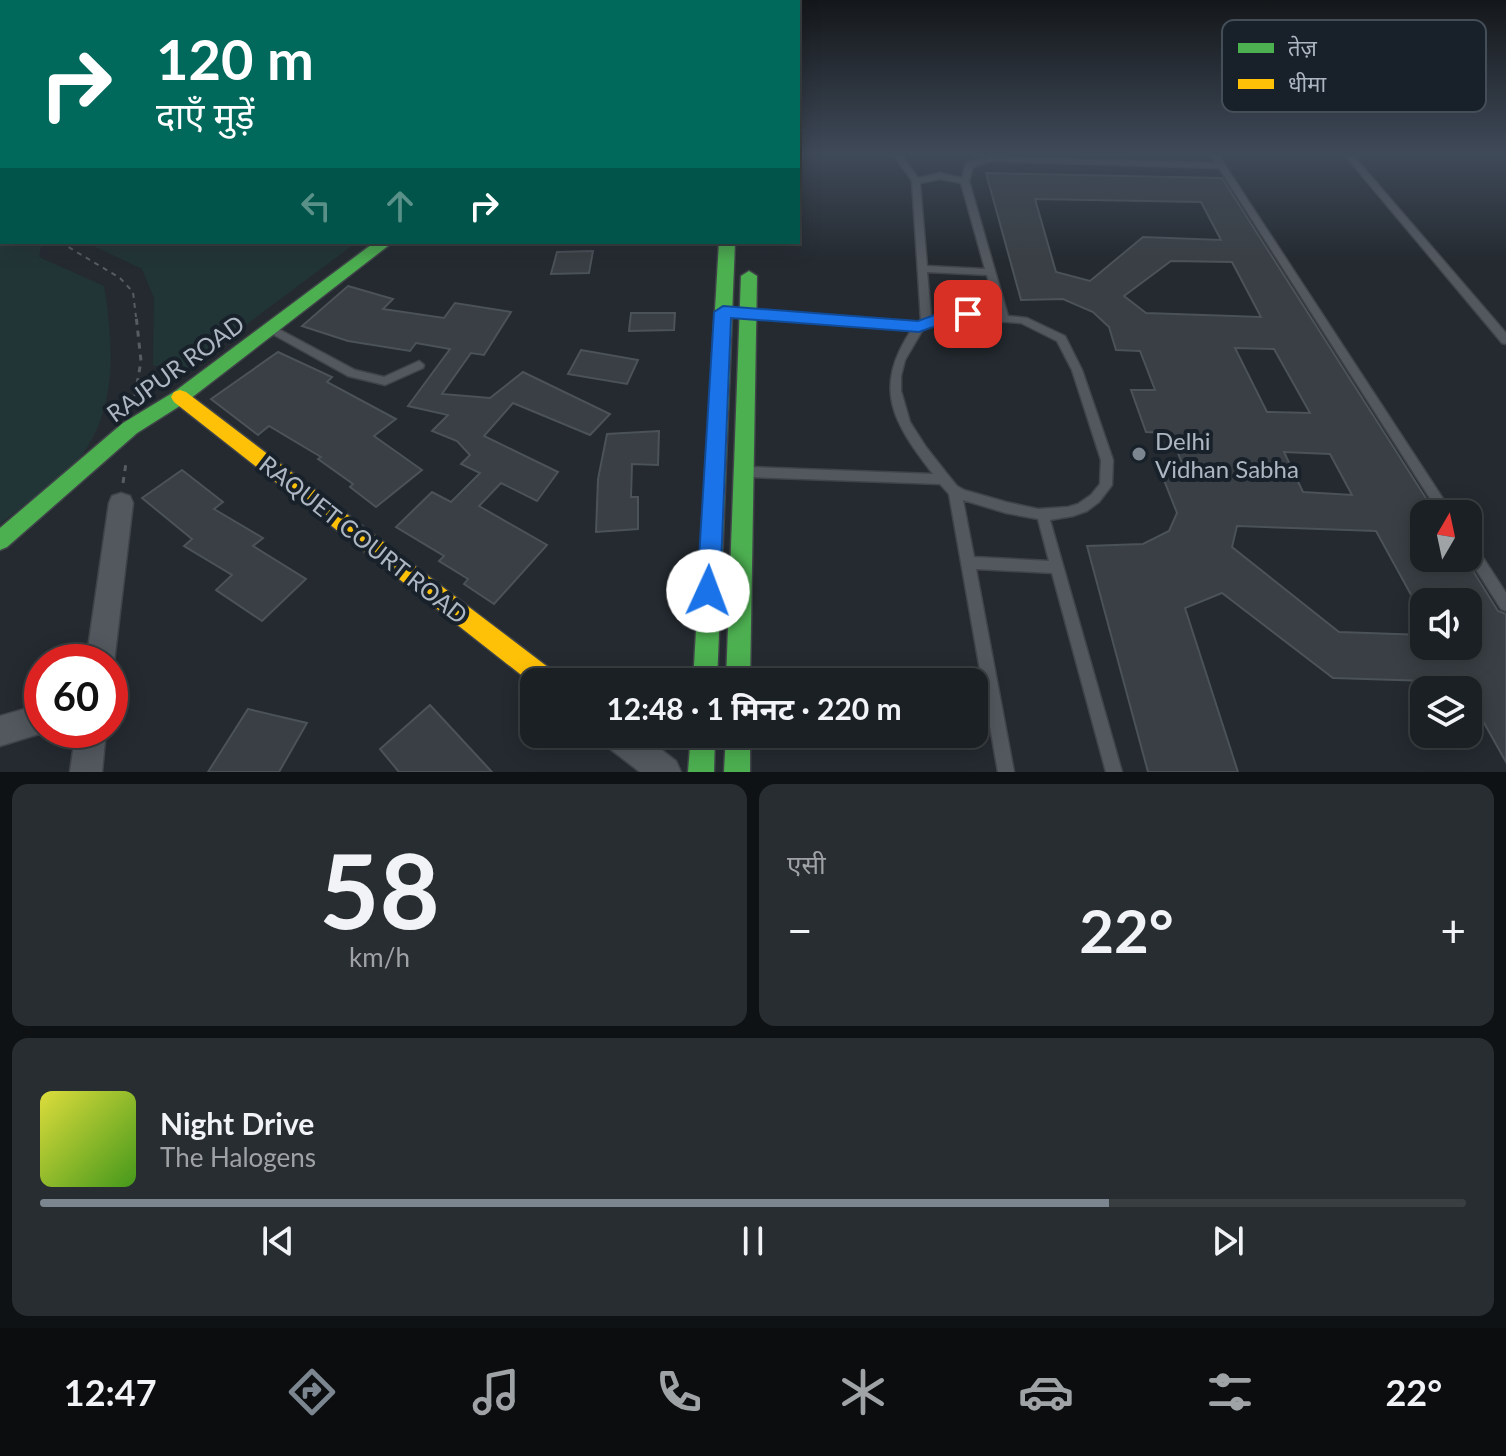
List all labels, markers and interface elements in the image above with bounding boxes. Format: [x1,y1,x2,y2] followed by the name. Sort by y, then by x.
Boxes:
[1222,20,1486,112] legend
[156,25,314,92] text: 120 m
[24,32,128,136] icon: right
[1288,34,1318,61] text: तेज़
[1288,70,1326,97] text: धीमा
[156,93,254,137] text: दाएँ मुड़ें
[294,184,338,228] icon: left
[378,184,422,228] icon: ahead
[462,184,506,228] icon: right
[934,280,1002,348] pin
[946,292,990,336] icon: arrive
[101,308,249,428] street label: RAJPUR ROAD
[1155,426,1299,483] place label: Delhi Vidhan Sabha
[1130,445,1148,463] marker: Delhi Vidhan Sabha
[254,449,474,629] street label: RAQUET COURT ROAD
[1410,500,1482,572] north arrow
[1410,500,1482,748] map controls
[666,549,750,633] position arrow
[1410,588,1482,660] button: sound
[24,644,128,748] speed limit sign: 60
[1410,676,1482,748] button: layers
[606,690,902,726] text: 12:48 · 1 मिनट · 220 m
[319,826,440,951] text: 58
[787,848,826,880] text: एसी
[1079,894,1174,966] text: 22°
[787,904,813,956] text: −
[1440,904,1466,956] text: +
[349,941,410,973] text: km/h
[160,1105,314,1141] text: Night Drive
[160,1141,316,1173] text: The Halogens
[256,1219,300,1263] icon: previous
[731,1219,775,1263] icon: pause
[1206,1219,1250,1263] icon: next
[284,1364,340,1420] icon: directions
[468,1364,524,1420] icon: music
[651,1364,707,1420] icon: phone
[835,1364,891,1420] icon: climate
[1018,1364,1074,1420] icon: car
[1202,1364,1258,1420] icon: filters
[64,1370,157,1414] text: 12:47
[1385,1370,1442,1414] text: 22°

